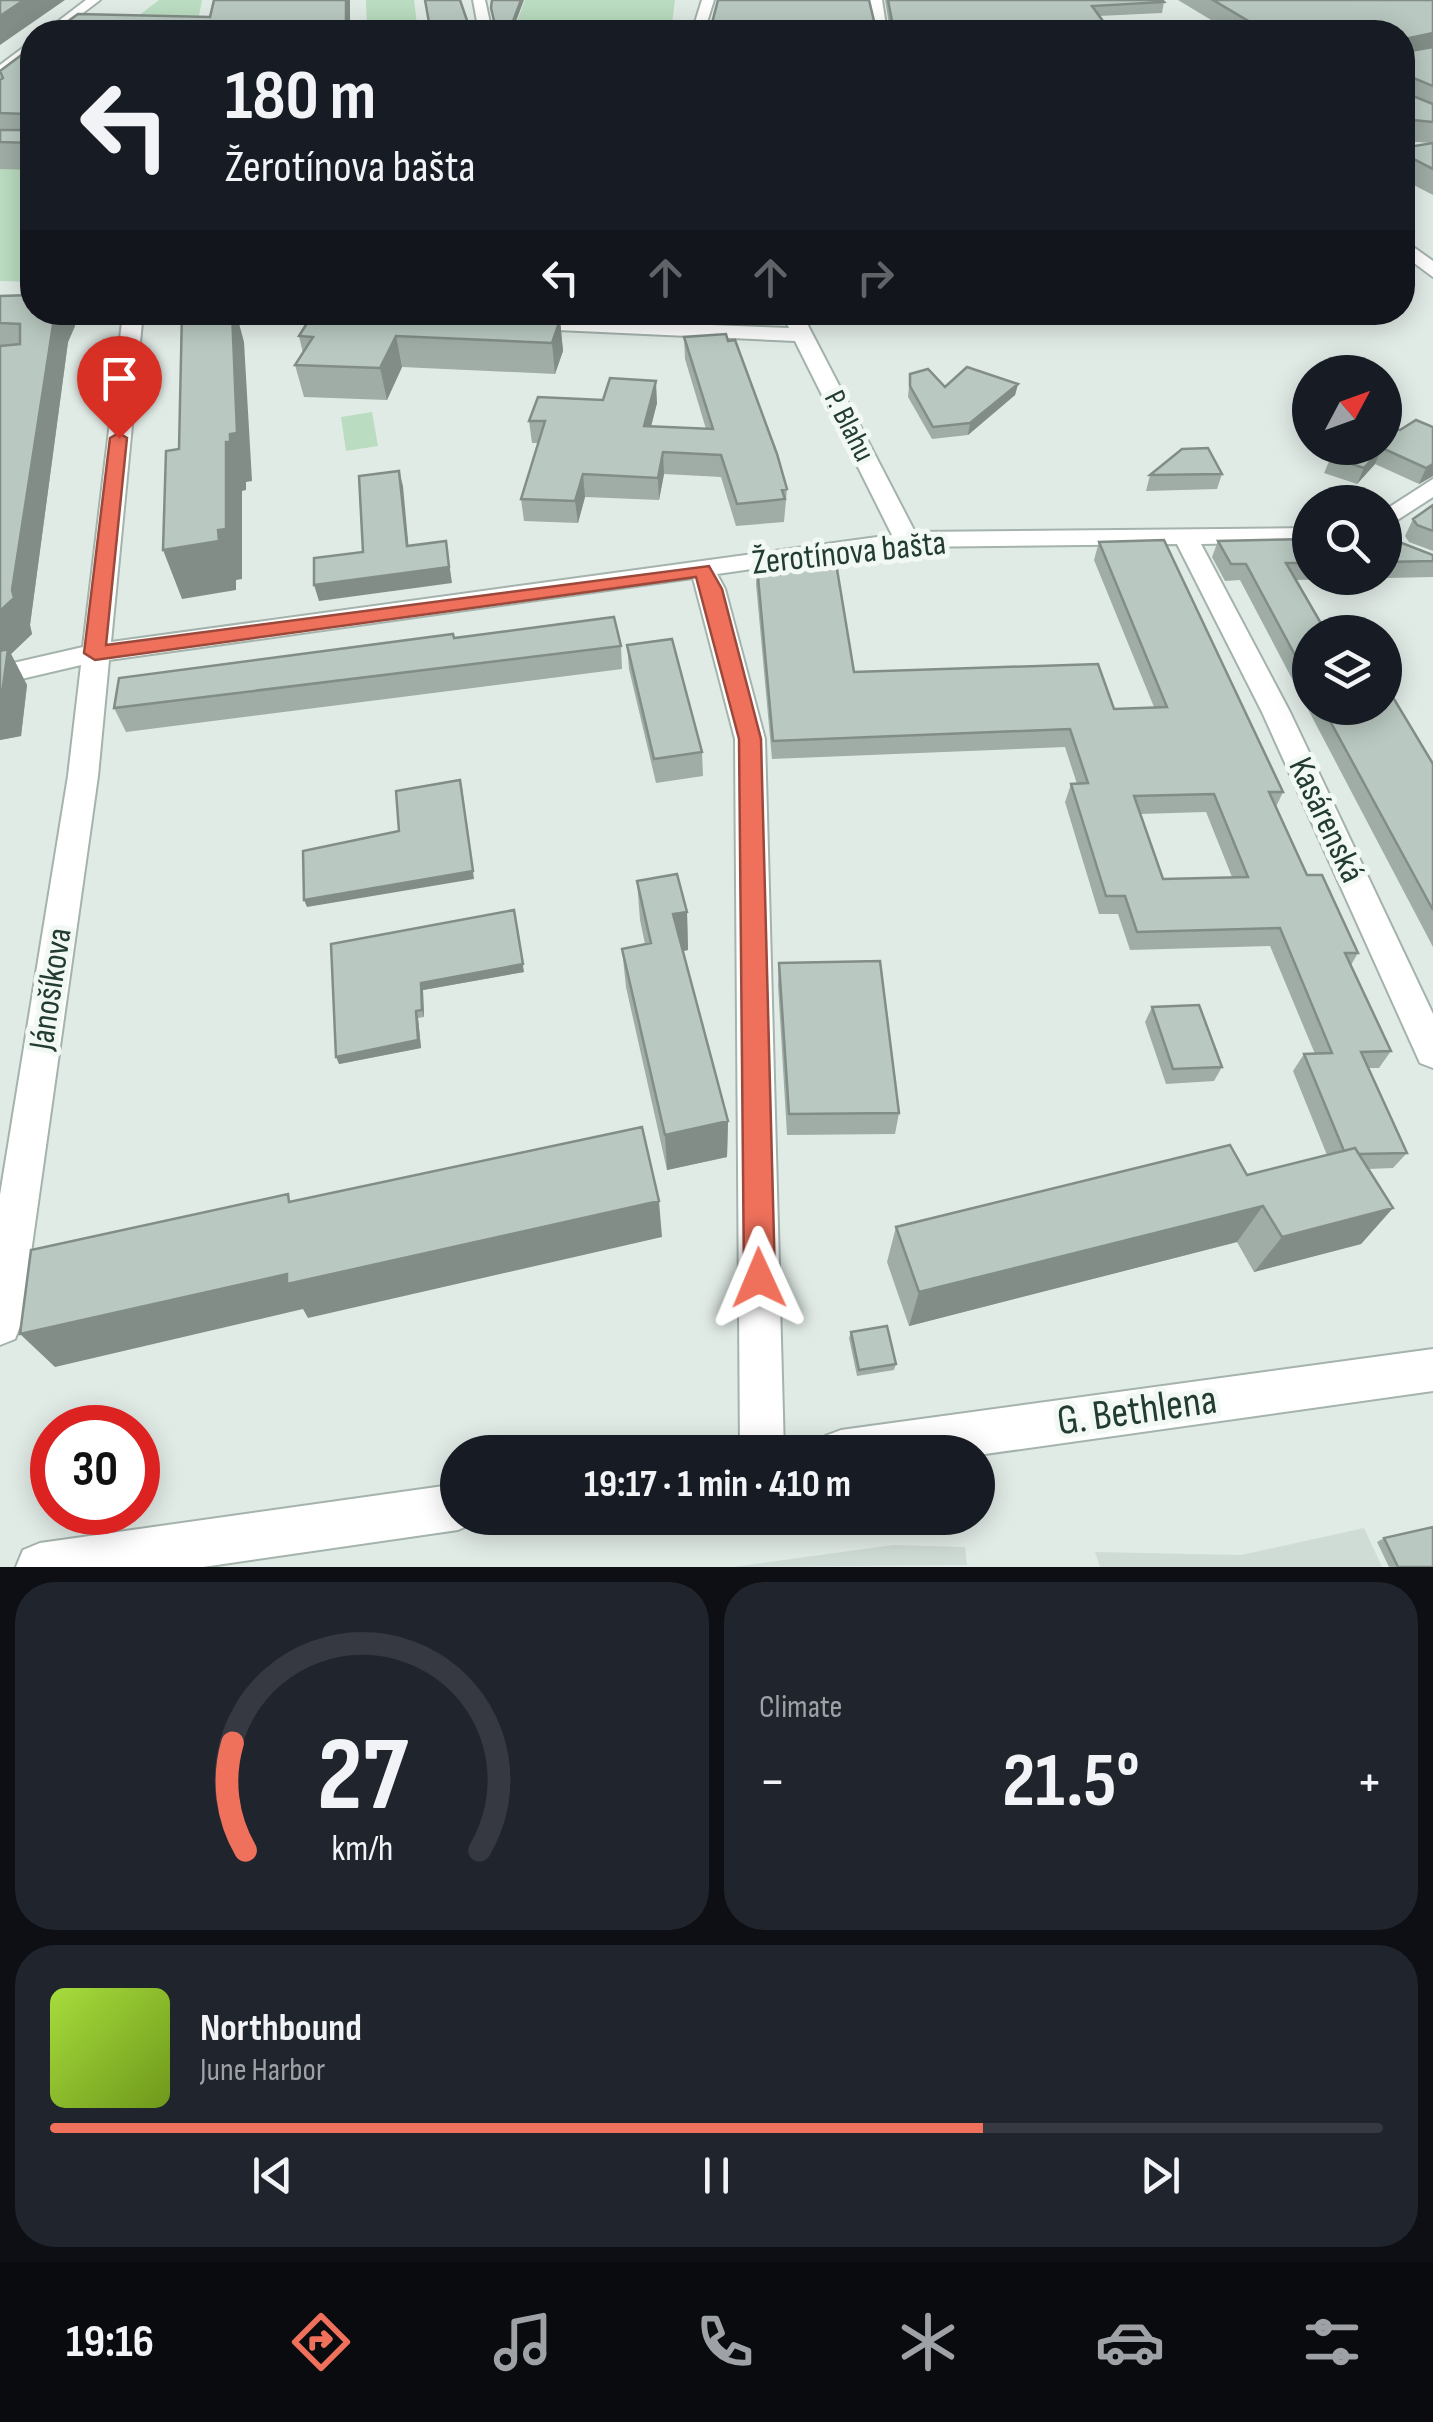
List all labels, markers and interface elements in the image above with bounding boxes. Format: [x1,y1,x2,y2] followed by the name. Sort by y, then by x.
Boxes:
[225,55,376,139] text: 180 m
[60,60,190,190] icon: left
[225,140,476,195] text: Žerotínova bašta
[533,250,588,305] icon: left
[638,250,693,305] icon: ahead
[743,250,798,305] icon: ahead
[848,250,903,305] icon: right
[77,336,162,439] pin
[92,351,147,406] icon: arrive
[1292,355,1402,465] north arrow
[1292,355,1402,725] map controls
[816,385,882,467] street label: P. Blahu
[1292,485,1402,595] button: search
[750,521,948,585] street label: Žerotínova bašta
[1292,615,1402,725] button: layers
[1278,751,1374,889] street label: Kasárenská
[20,925,82,1054] street label: Jánošíkova
[707,1226,811,1330] position arrow
[1054,1375,1220,1447] street label: G. Bethlena
[30,1405,160,1535] speed limit sign: 30
[584,1462,851,1507] text: 19:17 · 1 min · 410 m
[759,1688,842,1727] text: Climate
[317,1714,408,1839] text: 27
[1002,1737,1140,1828] text: 21.5°
[759,1749,786,1816] text: −
[1356,1749,1383,1816] text: +
[331,1828,393,1871] text: km/h
[200,2006,362,2051] text: Northbound
[200,2051,325,2090] text: June Harbor
[245,2148,300,2203] icon: previous
[689,2148,744,2203] icon: pause
[1133,2148,1188,2203] icon: next
[286,2307,356,2377] icon: directions
[488,2307,558,2377] icon: music
[690,2307,760,2377] icon: phone
[893,2307,963,2377] icon: climate
[1095,2307,1165,2377] icon: car
[1297,2307,1367,2377] icon: filters
[66,2315,154,2370] text: 19:16

